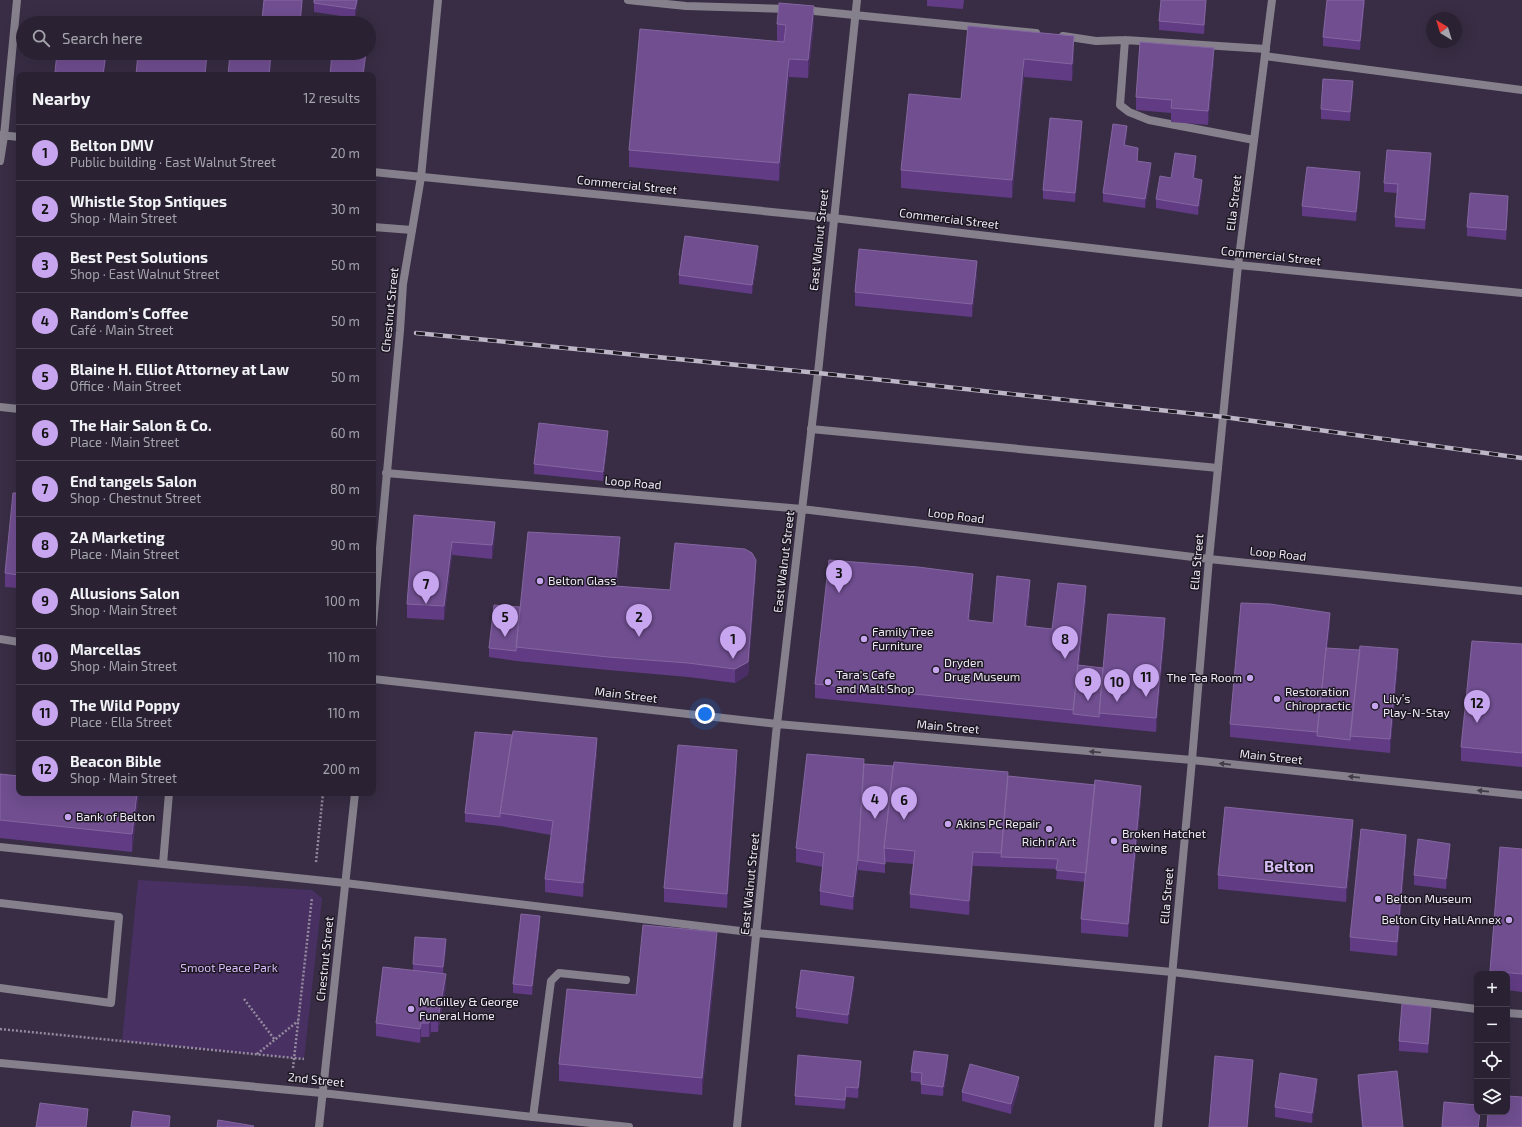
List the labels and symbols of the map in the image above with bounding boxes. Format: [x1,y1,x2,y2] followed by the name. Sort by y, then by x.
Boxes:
[1426,12,1462,48] north arrow
[576,172,678,196] street label: Commercial Street
[1223,174,1243,232] street label: Ella Street
[806,188,830,291] street label: East Walnut Street
[898,205,1000,231] street label: Commercial Street
[1220,243,1322,267] street label: Commercial Street
[378,266,400,353] street label: Chestnut Street
[604,473,662,491] street label: Loop Road
[927,505,985,525] street label: Loop Road
[770,510,796,613] street label: East Walnut Street
[1187,533,1205,591] street label: Ella Street
[1249,543,1307,563] street label: Loop Road
[826,560,852,593] pin: 3
[413,571,439,604] pin: 7
[548,573,616,587] place label: Belton Glass
[535,576,545,586] marker: Belton Glass
[492,604,518,637] pin: 5
[626,604,652,637] pin: 2
[872,624,933,652] place label: Family Tree Furniture
[720,626,746,659] pin: 1
[1052,626,1078,659] pin: 8
[859,634,869,644] marker: Family Tree Furniture
[944,655,1020,683] place label: Dryden Drug Museum
[1133,664,1159,697] pin: 11
[931,665,941,675] marker: Dryden Drug Museum
[836,667,914,695] place label: Tara's Cafe and Malt Shop
[1075,668,1101,701] pin: 9
[1104,669,1130,702] pin: 10
[1166,670,1242,684] place label: The Tea Room
[1245,673,1255,683] marker: The Tea Room
[823,677,833,687] marker: Tara's Cafe and Malt Shop
[594,683,659,705] street label: Main Street
[1285,684,1351,712] place label: Restoration Chiropractic
[1464,690,1490,723] pin: 12
[1383,691,1450,719] place label: Lily’s Play-N-Stay
[1272,694,1282,704] marker: Restoration Chiropractic
[1370,701,1380,711] marker: Lily’s Play-N-Stay
[695,704,715,724] your location
[916,716,981,736] street label: Main Street
[1239,746,1304,766] street label: Main Street
[1089,748,1101,755] one-way arrow
[1219,761,1231,767] one-way arrow
[1348,774,1360,781] one-way arrow
[862,786,888,819] pin: 4
[891,787,917,820] pin: 6
[1477,788,1489,794] one-way arrow
[76,809,155,823] place label: Bank of Belton
[63,812,73,822] marker: Bank of Belton
[956,816,1040,830] place label: Akins PC Repair
[943,819,953,829] marker: Akins PC Repair
[1044,824,1054,834] marker: Rich n' Art
[1122,826,1206,854] place label: Broken Hatchet Brewing
[737,832,761,935] street label: East Walnut Street
[1022,834,1077,848] place label: Rich n' Art
[1109,836,1119,846] marker: Broken Hatchet Brewing
[1264,856,1314,875] district label: Belton
[1157,867,1175,925] street label: Ella Street
[1386,891,1472,905] place label: Belton Museum
[1373,894,1383,904] marker: Belton Museum
[1381,912,1502,926] place label: Belton City Hall Annex
[313,915,335,1002] street label: Chestnut Street
[1504,915,1514,925] marker: Belton City Hall Annex
[180,960,278,974] park label: Smoot Peace Park
[419,994,519,1022] place label: McGilley & George Funeral Home
[406,1004,416,1014] marker: McGilley & George Funeral Home
[287,1069,345,1089] street label: 2nd Street

